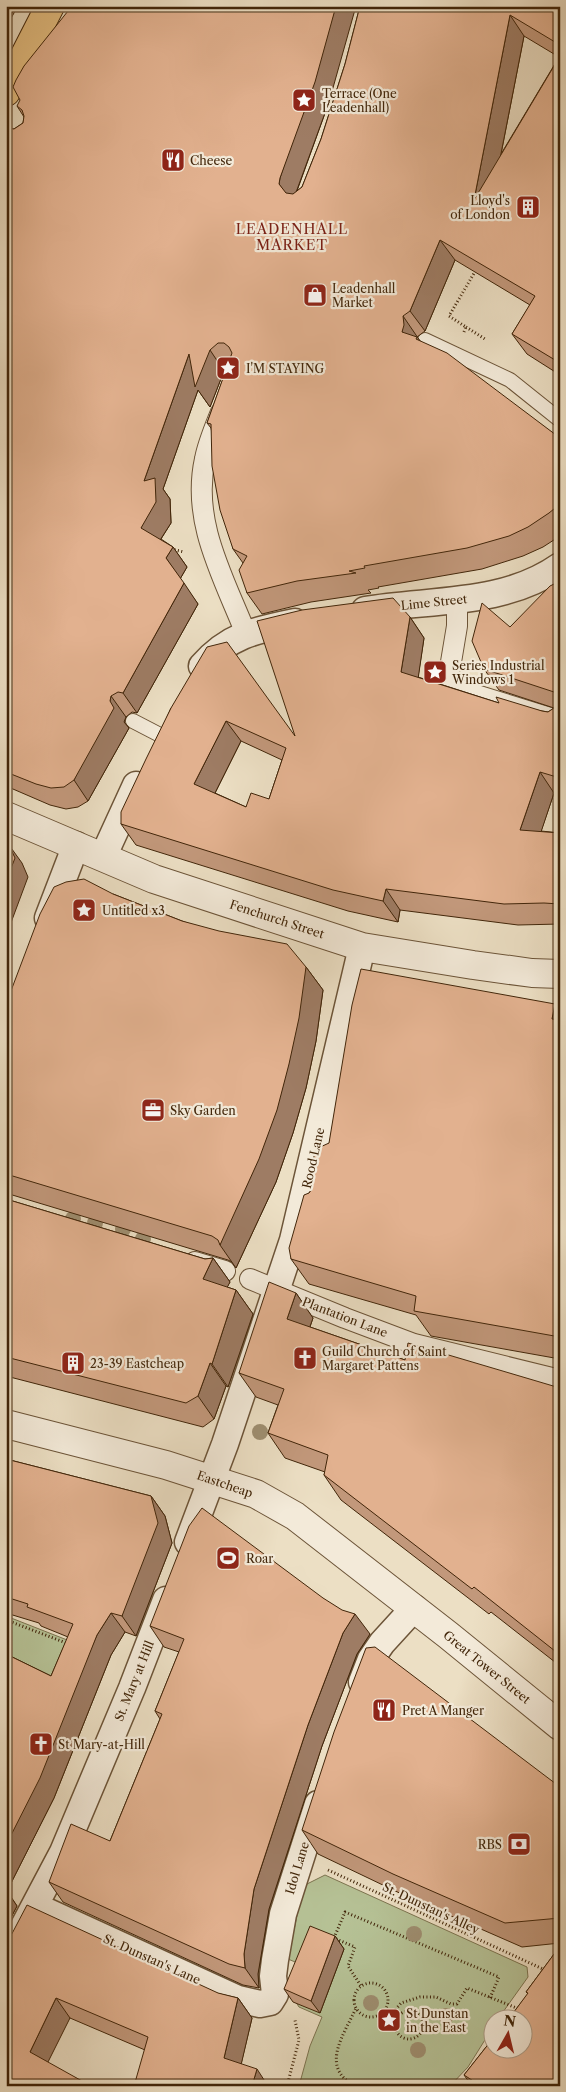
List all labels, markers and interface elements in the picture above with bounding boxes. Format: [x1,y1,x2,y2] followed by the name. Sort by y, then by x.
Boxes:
[322,86,397,115] place label: Terrace (One Leadenhall)
[291,87,317,113] place icon: Terrace (One Leadenhall)
[160,147,186,173] restaurant icon: Cheese
[190,153,232,168] place label: Cheese
[450,193,510,222] place label: Lloyd's of London
[515,194,541,220] building icon: Lloyd's of London
[236,220,348,254] district label: LEADENHALL MARKET
[332,281,396,310] place label: Leadenhall Market
[302,282,328,308] shop icon: Leadenhall Market
[215,355,241,381] place icon: I'M STAYING
[246,361,324,376] place label: I'M STAYING
[400,591,469,613] street label: Lime Street
[451,658,545,687] place label: Series Industrial Windows 1
[422,659,448,685] place icon: Series Industrial Windows 1
[71,897,97,923] place icon: Untitled x3
[228,897,327,942] street label: Fenchurch Street
[102,903,165,918] place label: Untitled x3
[140,1097,166,1123] office icon: Sky Garden
[170,1103,236,1118] place label: Sky Garden
[299,1126,327,1190] street label: Rood Lane
[300,1294,390,1340] street label: Plantation Lane
[322,1344,447,1373] place label: Guild Church of Saint Margaret Pattens
[292,1345,318,1371] church icon: Guild Church of Saint Margaret Pattens
[60,1350,86,1376] building icon: 23-39 Eastcheap
[90,1356,184,1371] place label: 23-39 Eastcheap
[195,1467,255,1501] street label: Eastcheap
[215,1545,241,1571] sports icon: Roar
[246,1551,273,1566] place label: Roar
[440,1627,534,1707] street label: Great Tower Street
[111,1638,157,1723] street label: St. Mary at Hill
[371,1697,397,1723] restaurant icon: Pret A Manger
[402,1703,484,1718] place label: Pret A Manger
[28,1731,54,1757] church icon: St Mary-at-Hill
[58,1737,145,1752] place label: St Mary-at-Hill
[506,1831,532,1857] bank icon: RBS
[478,1837,502,1852] place label: RBS
[282,1840,312,1896] street label: Idol Lane
[380,1879,482,1937] street label: St. Dunstan's Alley
[101,1931,203,1987] street label: St. Dunstan's Lane
[406,2006,469,2035] place label: St Dunstan in the East
[376,2007,402,2033] place icon: St Dunstan in the East
[484,2010,534,2060] north arrow
[503,2011,517,2031] text: N

